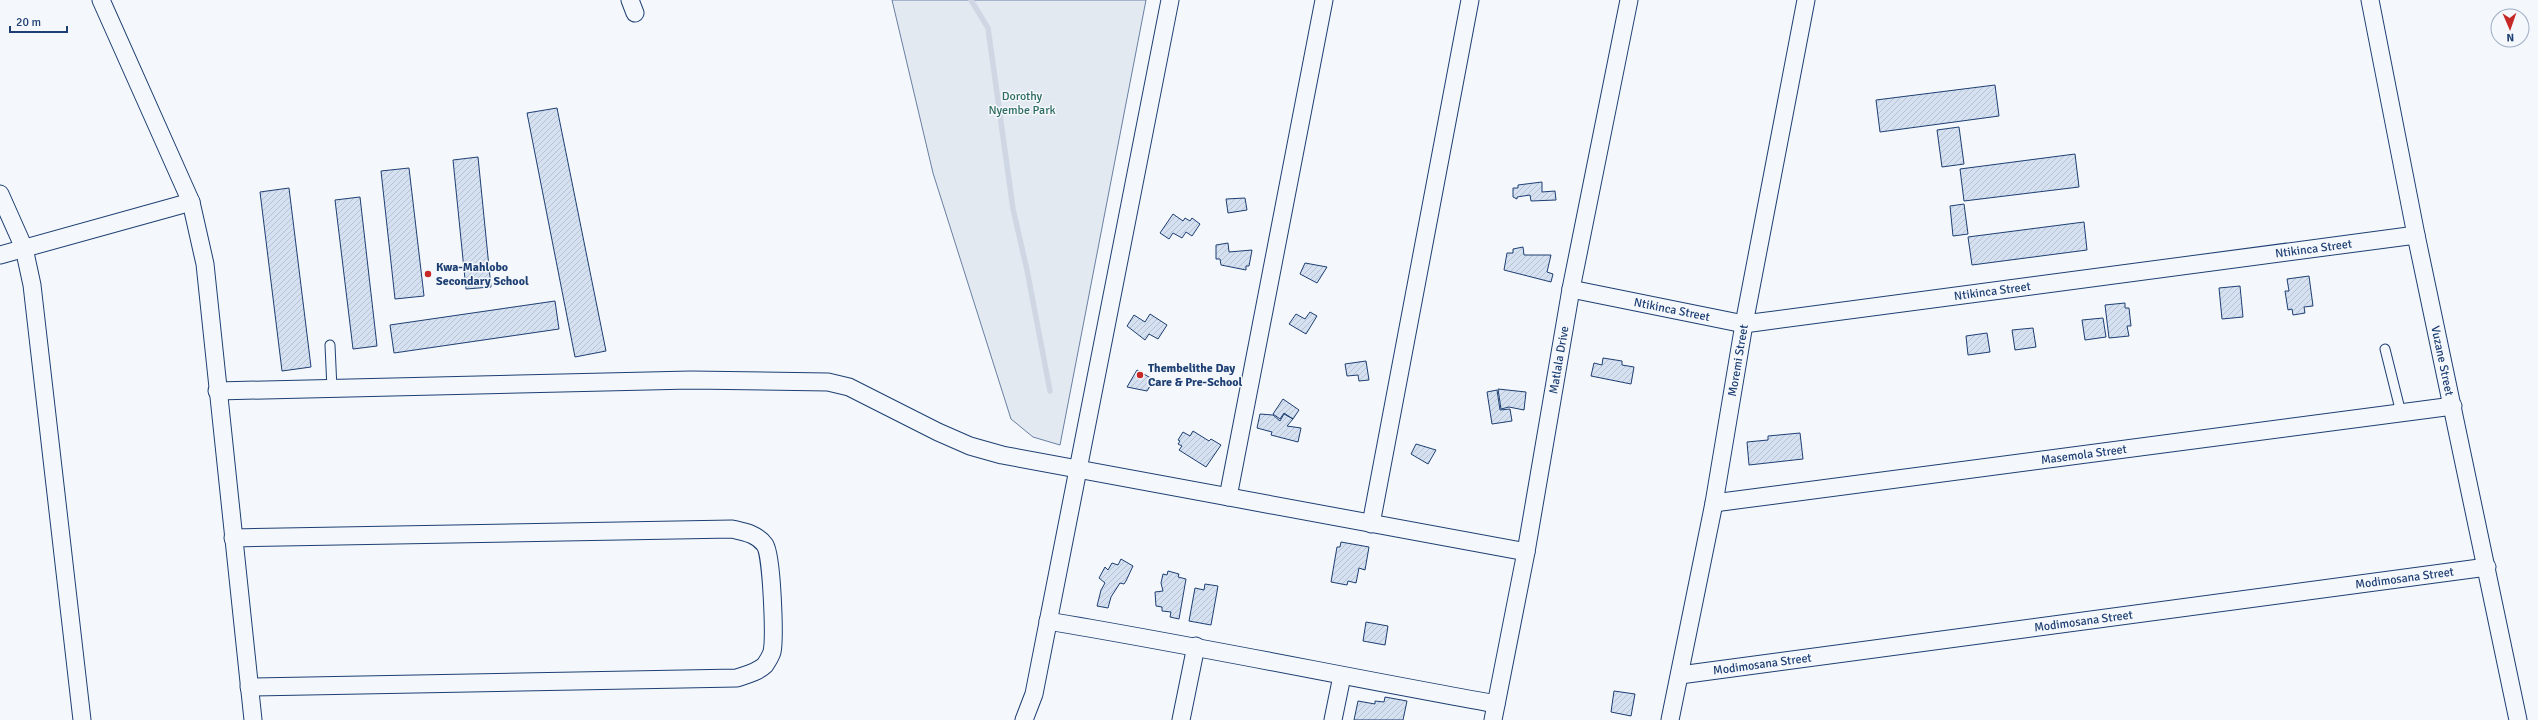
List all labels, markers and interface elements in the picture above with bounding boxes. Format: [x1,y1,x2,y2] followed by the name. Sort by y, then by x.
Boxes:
[10,8,67,34] scale bar
[2490,8,2530,48] north arrow
[16,15,41,30] text: 20 m
[2506,31,2514,44] text: N
[988,89,1056,118] park label: Dorothy Nyembe Park
[2274,236,2353,261] street label: Ntikinca Street
[436,260,529,289] place label: Kwa-Mahlobo Secondary School
[423,269,433,279] marker: Kwa-Mahlobo Secondary School
[1953,279,2032,304] street label: Ntikinca Street
[1633,294,1711,324] street label: Ntikinca Street
[1724,323,1751,398] street label: Moremi Street
[2428,324,2457,397] street label: Vuzane Street
[1546,325,1572,395] street label: Matlala Drive
[1148,361,1243,390] place label: Thembelithe Day Care & Pre-School
[1135,370,1145,380] marker: Thembelithe Day Care & Pre-School
[2040,441,2128,468] street label: Masemola Street
[2354,564,2455,592] street label: Modimosana Street
[2033,607,2134,635] street label: Modimosana Street
[1712,650,1812,678] street label: Modimosana Street

